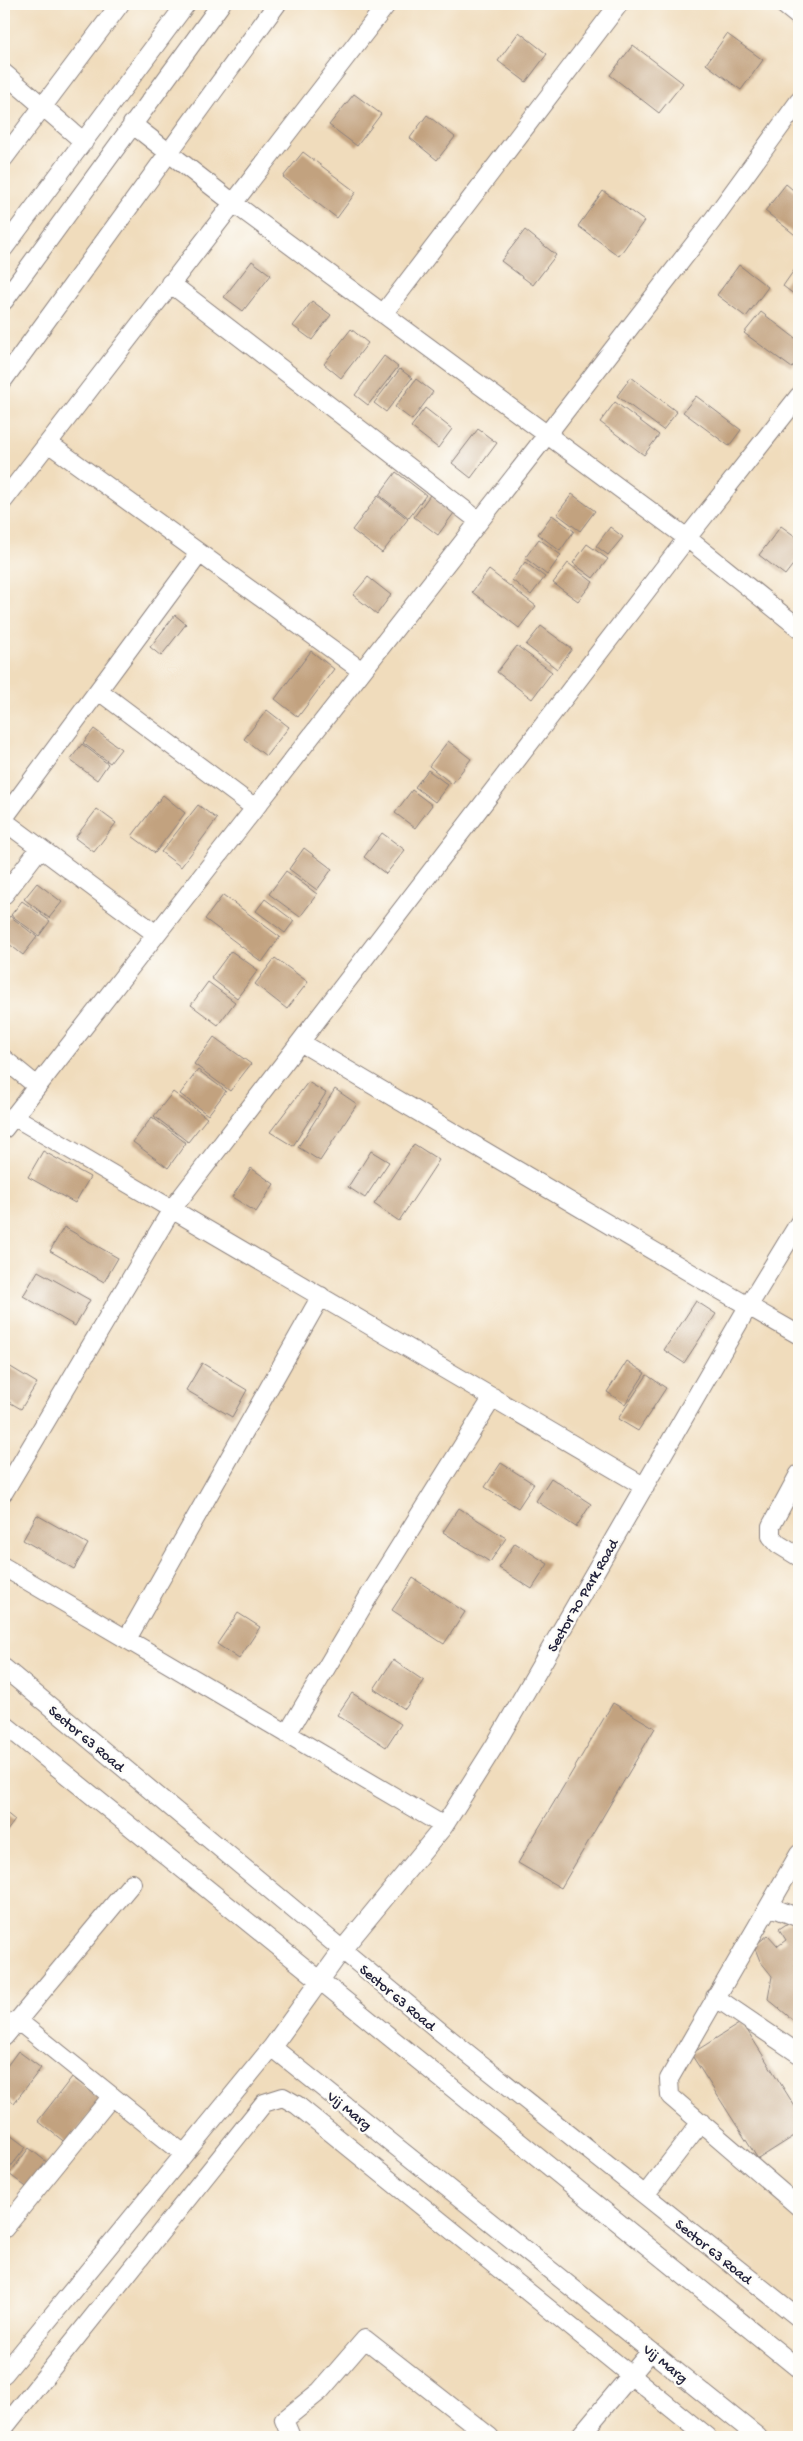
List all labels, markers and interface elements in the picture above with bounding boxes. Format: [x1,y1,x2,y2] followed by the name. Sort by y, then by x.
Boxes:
[544,1535,624,1656] street label: Sector 70 Park Road
[44,1702,129,1777] street label: Sector 63 Road
[355,1961,440,2036] street label: Sector 63 Road
[322,2088,375,2135] street label: Vij Marg
[670,2216,756,2290] street label: Sector 63 Road
[638,2341,691,2388] street label: Vij Marg

